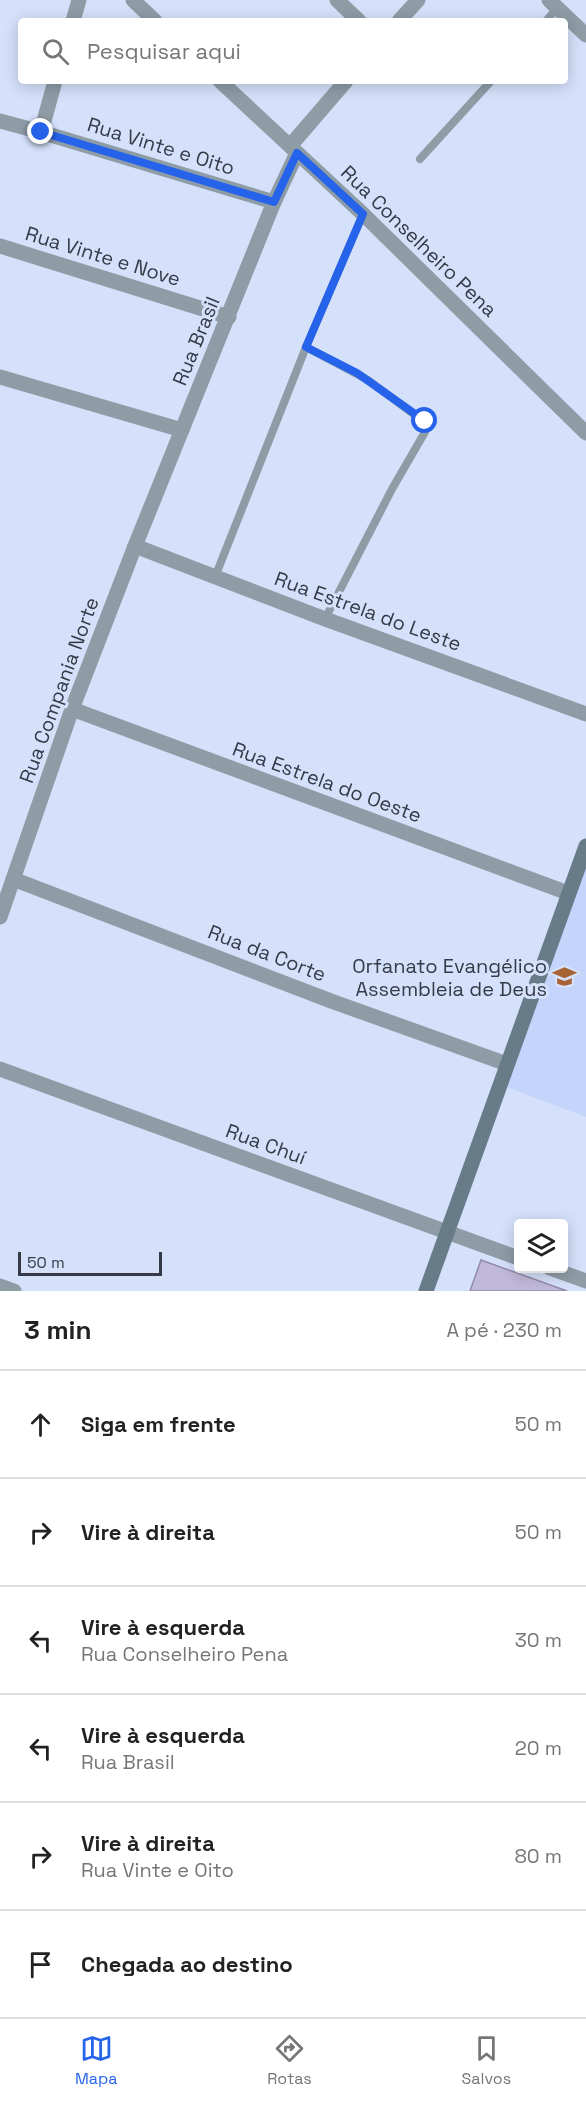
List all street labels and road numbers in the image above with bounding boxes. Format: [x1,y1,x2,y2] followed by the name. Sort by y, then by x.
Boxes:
[84,111,238,181] street label: Rua Vinte e Oito
[335,160,503,322] street label: Rua Conselheiro Pena
[22,220,184,292] street label: Rua Vinte e Nove
[166,293,226,389] street label: Rua Brasil
[271,565,465,657] street label: Rua Estrela do Leste
[13,593,105,787] street label: Rua Compania Norte
[229,736,425,828] street label: Rua Estrela do Oeste
[204,919,330,987] street label: Rua da Corte
[222,1117,310,1171] street label: Rua Chuí

